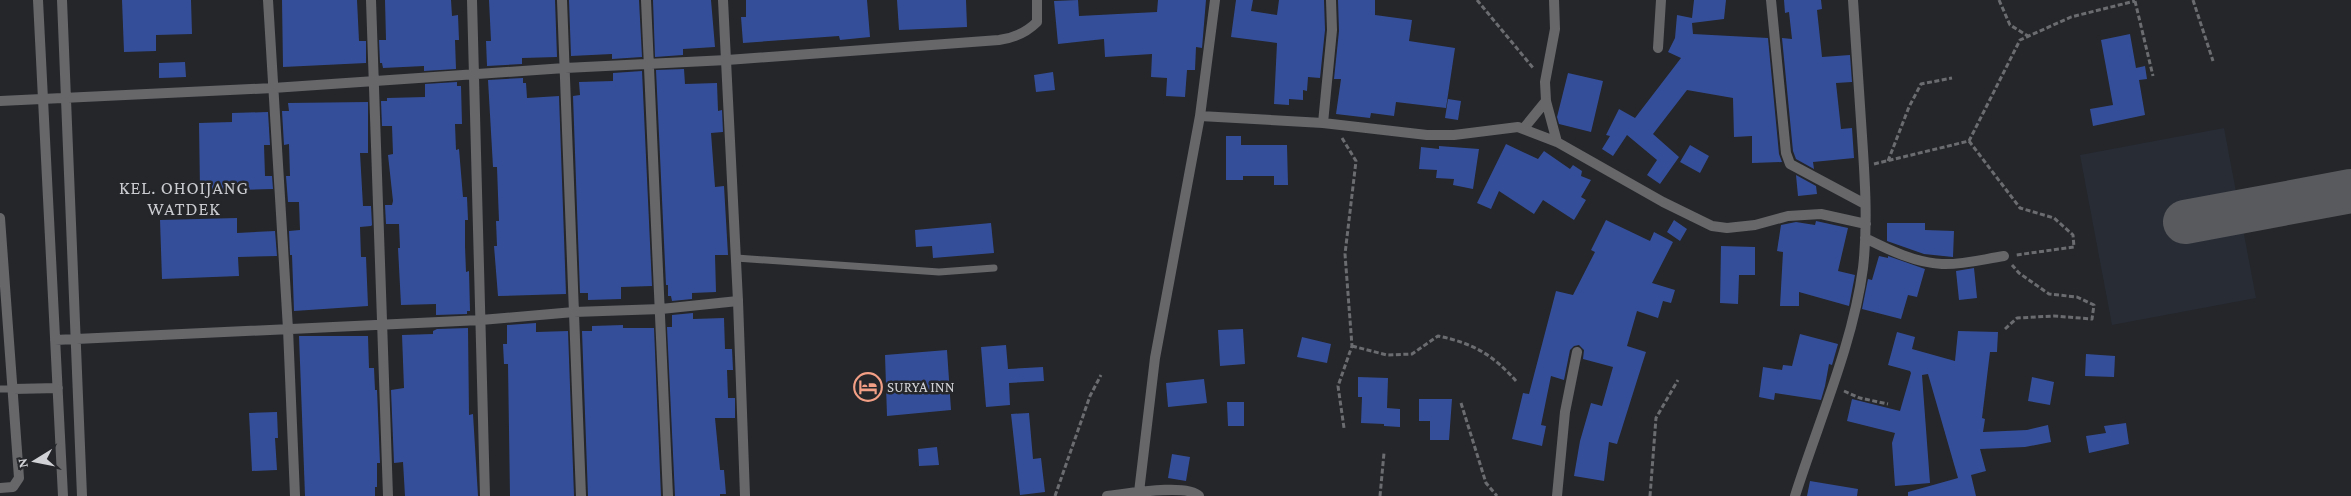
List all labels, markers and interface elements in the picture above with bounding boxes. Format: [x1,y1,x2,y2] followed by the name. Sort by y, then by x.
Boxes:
[119,178,249,219] district label: KEL. OHOIJANG WATDEK
[853,372,883,402] hotel icon: SURYA INN
[887,379,955,395] place label: SURYA INN
[10,436,60,486] north arrow
[13,457,31,469] text: N

